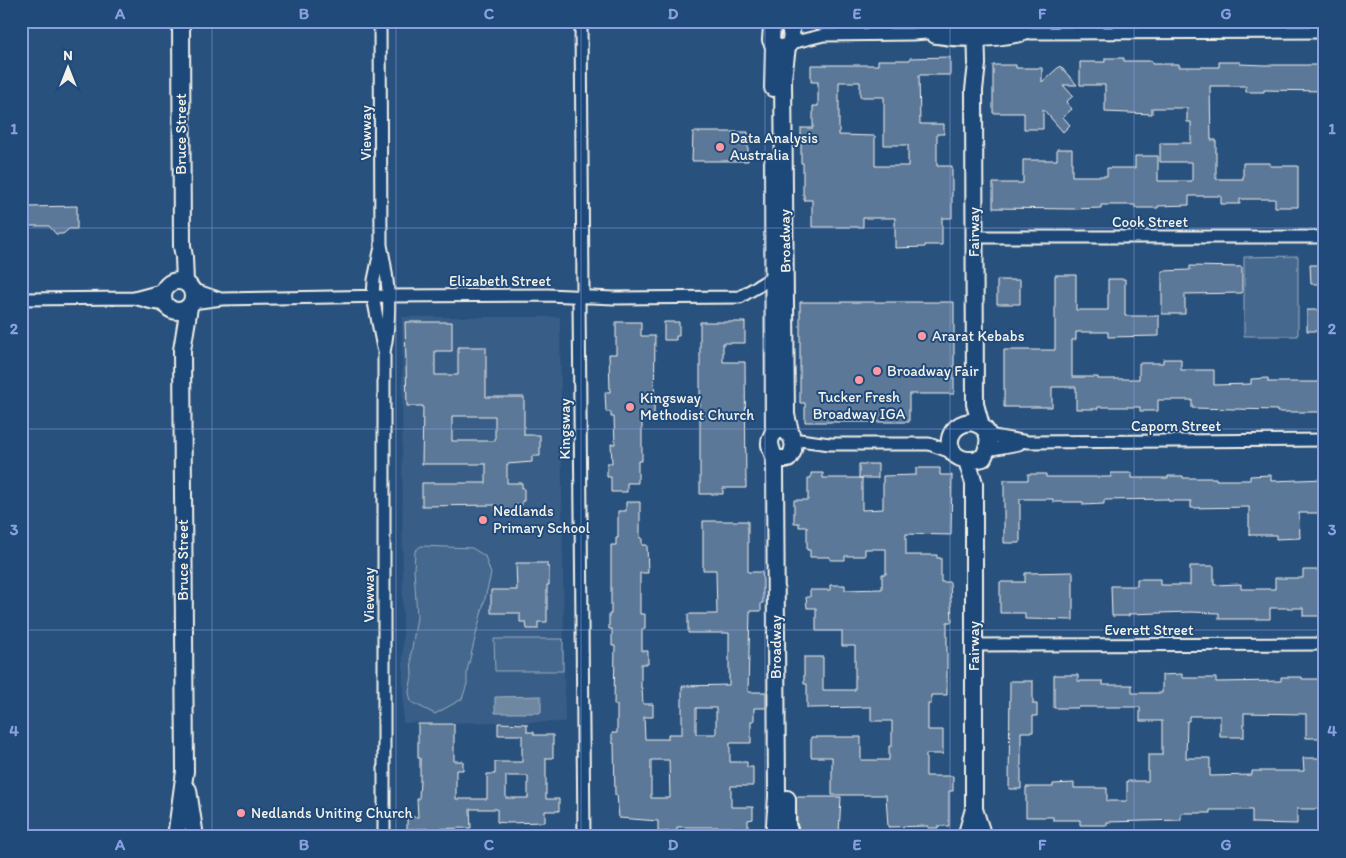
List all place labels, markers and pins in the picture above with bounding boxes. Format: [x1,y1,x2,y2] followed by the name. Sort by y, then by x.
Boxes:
[730,129,818,164] place label: Data Analysis Australia
[714,141,726,153] marker: Data Analysis Australia
[932,327,1025,345] place label: Ararat Kebabs
[916,330,928,342] marker: Ararat Kebabs
[887,362,979,380] place label: Broadway Fair
[871,365,883,377] marker: Broadway Fair
[853,374,865,386] marker: Tucker Fresh Broadway IGA
[813,388,906,423] place label: Tucker Fresh Broadway IGA
[640,389,754,424] place label: Kingsway Methodist Church
[624,401,636,413] marker: Kingsway Methodist Church
[493,502,591,537] place label: Nedlands Primary School
[477,514,489,526] marker: Nedlands Primary School
[251,804,413,822] place label: Nedlands Uniting Church
[235,807,247,819] marker: Nedlands Uniting Church

